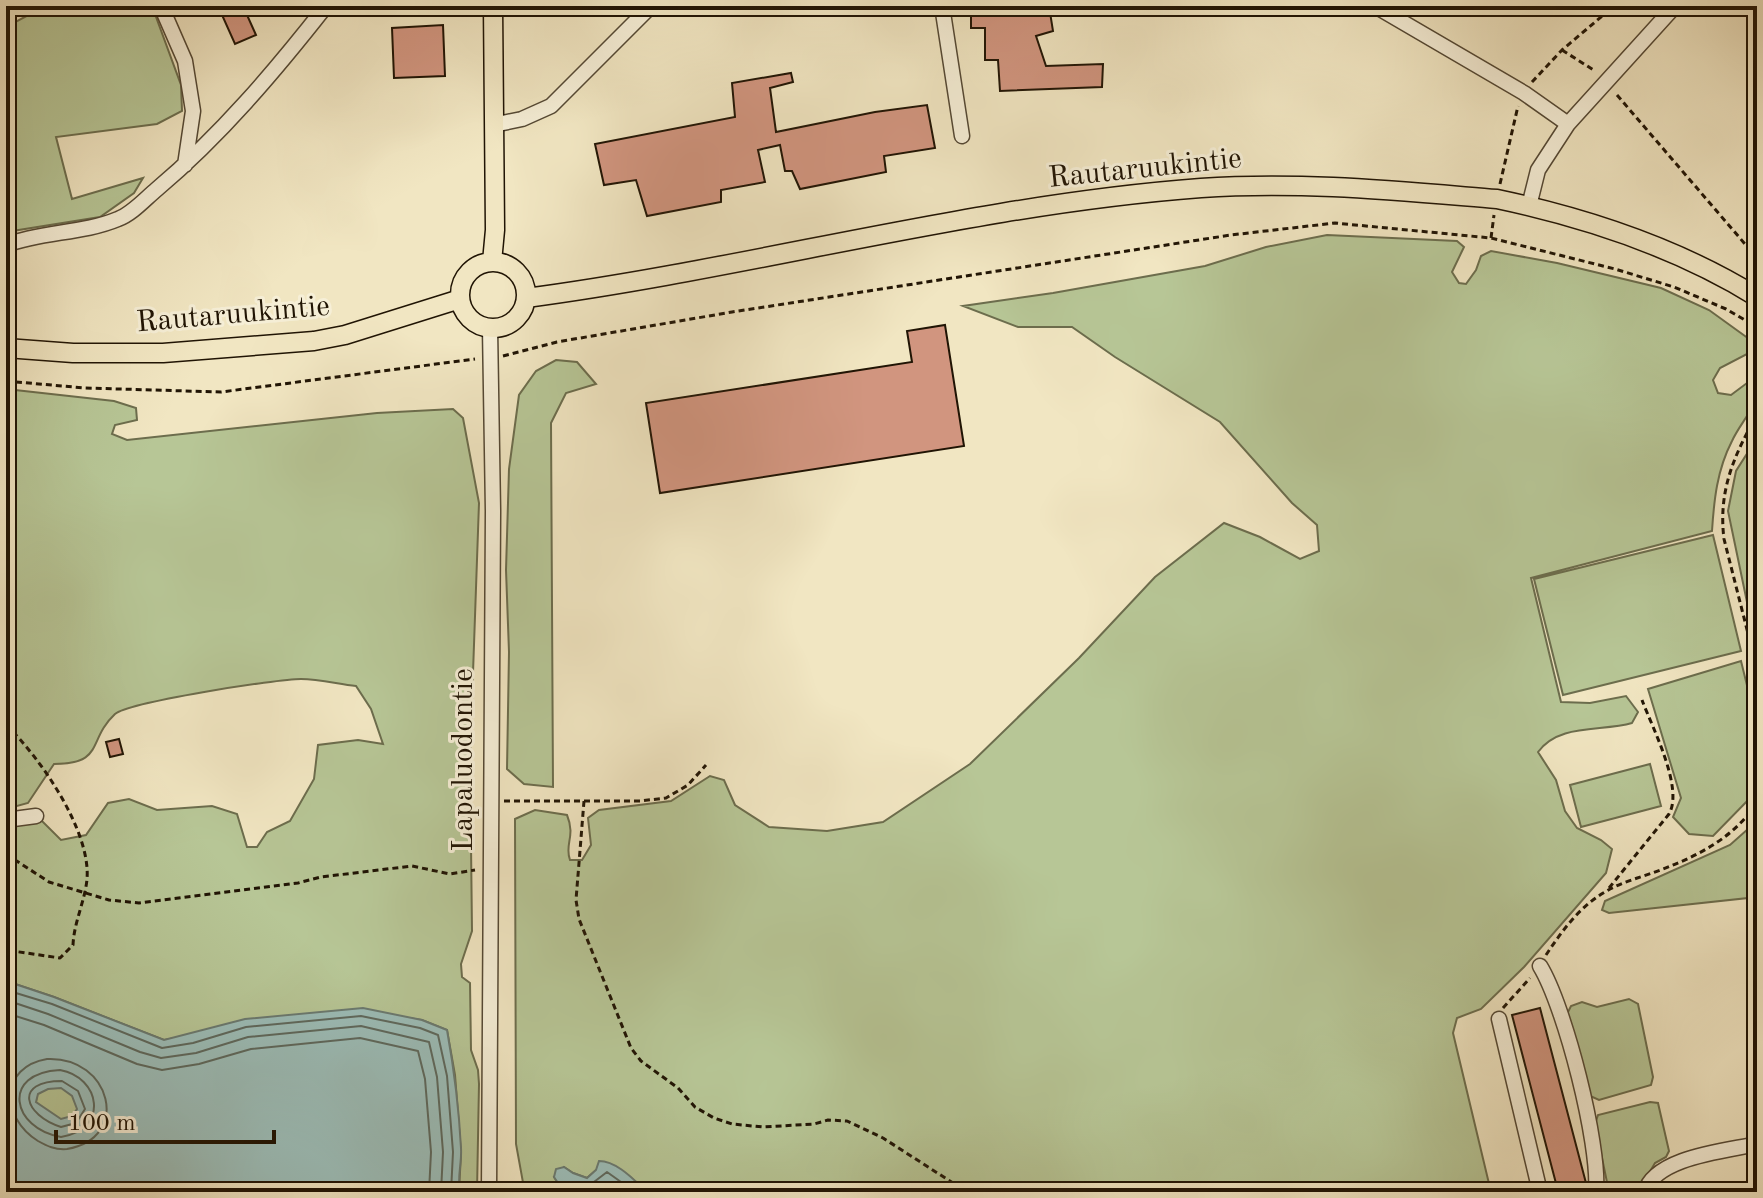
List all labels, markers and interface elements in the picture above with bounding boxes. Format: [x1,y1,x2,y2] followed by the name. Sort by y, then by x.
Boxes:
[1047,144,1243,194] street label: Rautaruukintie
[135,292,331,338] street label: Rautaruukintie
[449,668,479,852] street label: Lapaluodontie
[56,1094,274,1144] scale bar
[68,1112,136,1136] text: 100 m

